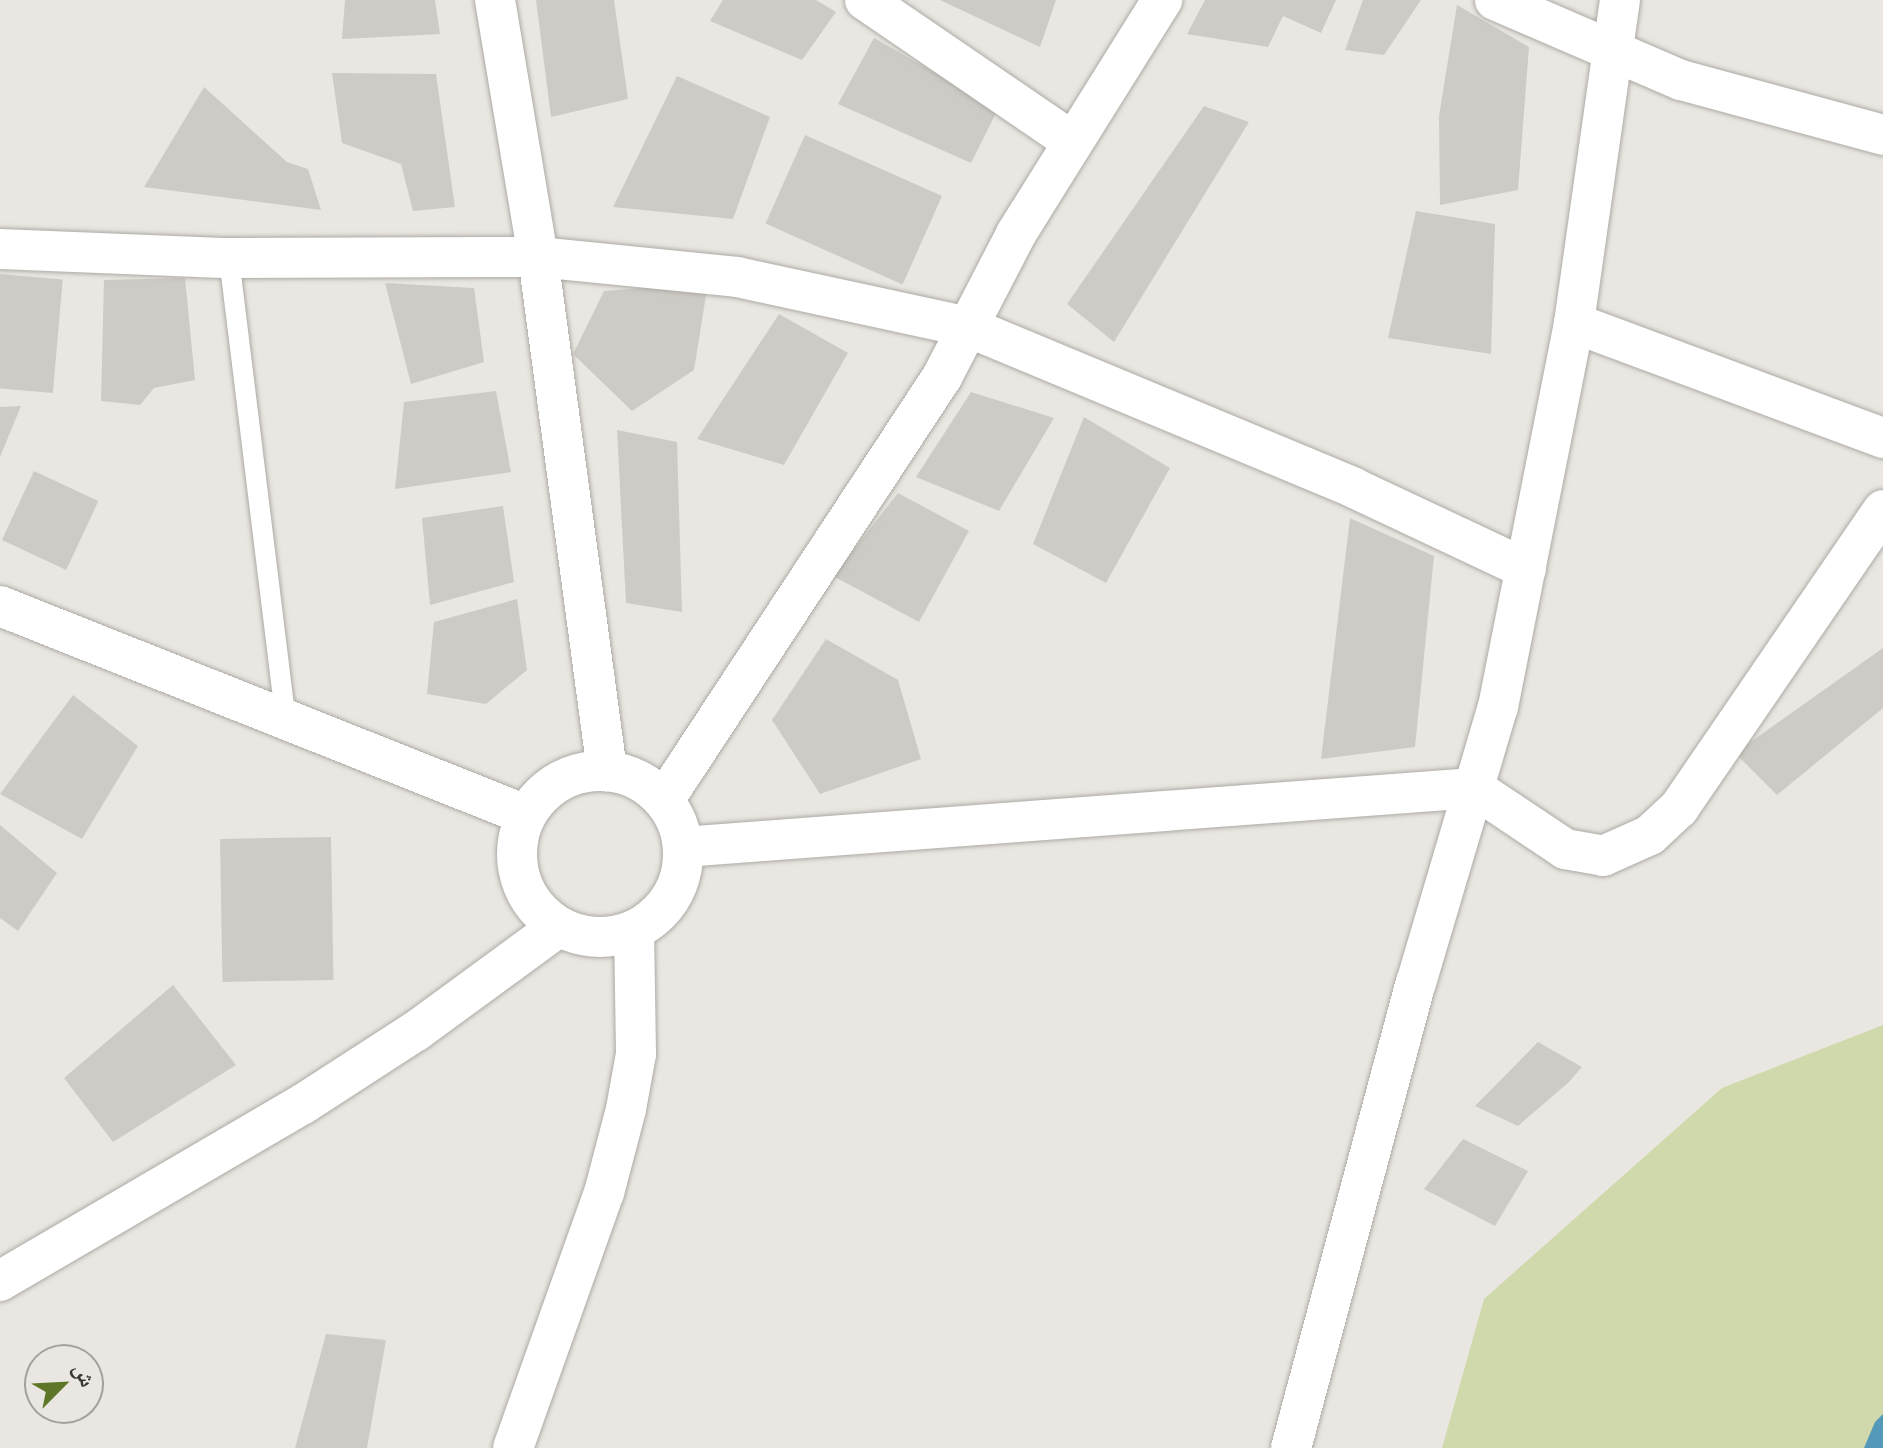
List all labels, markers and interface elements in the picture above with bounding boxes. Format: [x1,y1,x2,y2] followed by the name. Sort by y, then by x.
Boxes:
[24,1344,104,1424] north arrow
[68,1359,101,1391] text: ش

